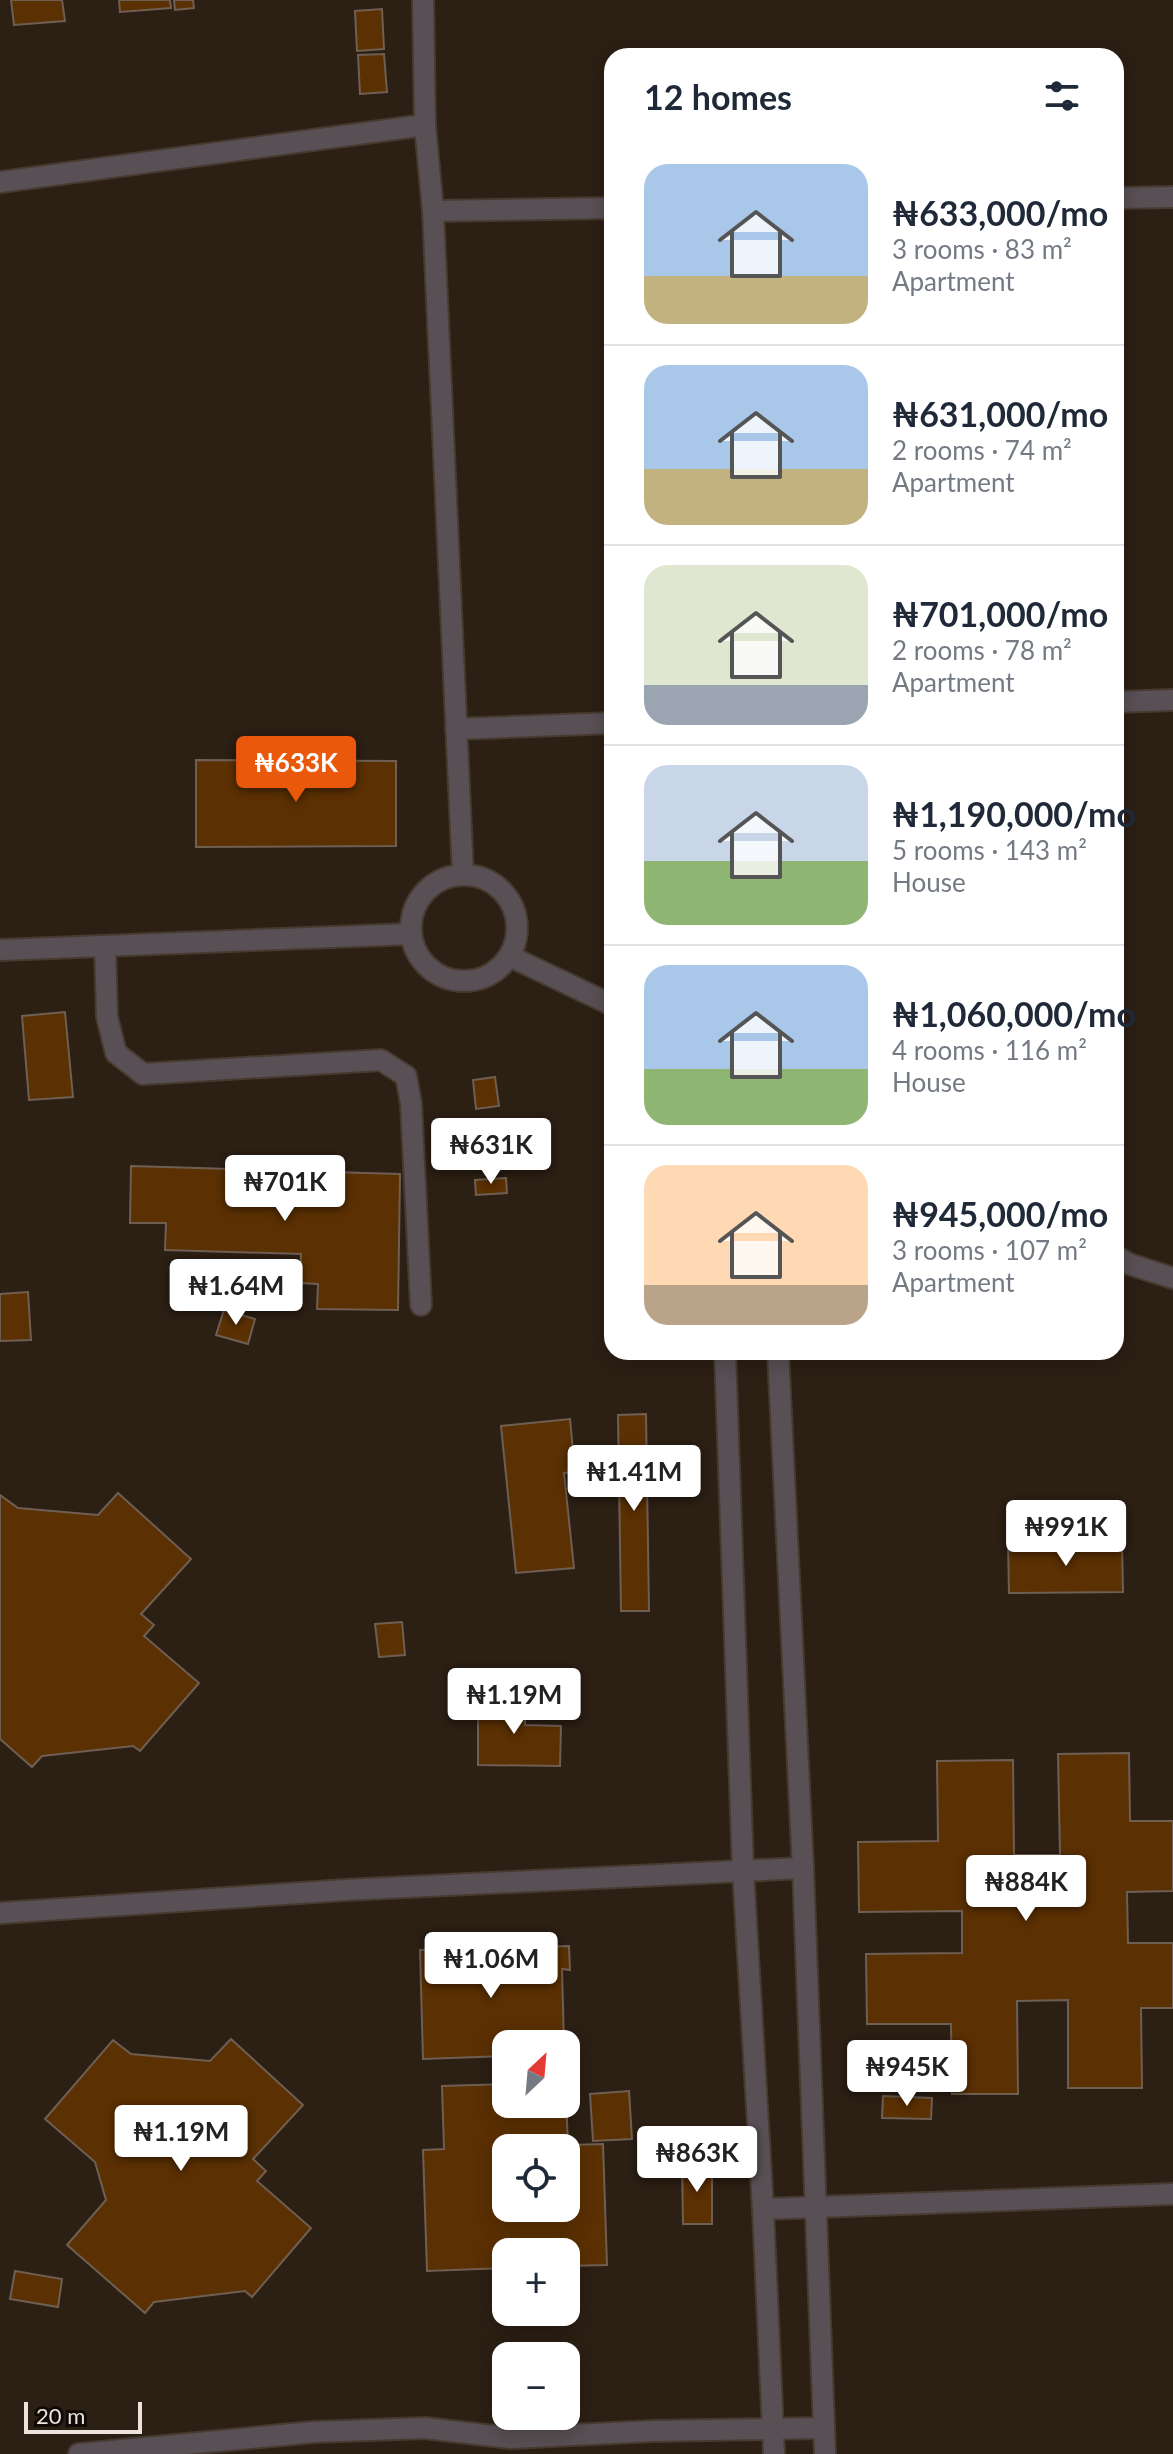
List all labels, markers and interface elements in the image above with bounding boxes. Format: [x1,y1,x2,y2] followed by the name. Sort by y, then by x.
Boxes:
[1040,74,1084,118] icon: filters
[644,76,792,117] text: 12 homes
[892,192,1108,233] text: ₦633,000/mo
[708,196,804,292] icon: home
[892,233,1072,265] text: 3 rooms · 83 m²
[892,265,1015,297] text: Apartment
[892,393,1108,434] text: ₦631,000/mo
[708,397,804,493] icon: home
[892,434,1072,466] text: 2 rooms · 74 m²
[892,466,1015,498] text: Apartment
[892,593,1108,634] text: ₦701,000/mo
[708,597,804,693] icon: home
[892,634,1072,666] text: 2 rooms · 78 m²
[892,666,1015,698] text: Apartment
[240,736,352,804] pin: ₦633K
[254,746,338,778] text: ₦633K
[892,793,1136,834] text: ₦1,190,000/mo
[708,797,804,893] icon: home
[892,834,1087,866] text: 5 rooms · 143 m²
[892,866,966,898] text: House
[892,993,1136,1034] text: ₦1,060,000/mo
[708,997,804,1093] icon: home
[892,1034,1087,1066] text: 4 rooms · 116 m²
[892,1066,966,1098] text: House
[435,1118,547,1186] pin: ₦631K
[449,1128,533,1160] text: ₦631K
[229,1155,341,1223] pin: ₦701K
[243,1165,327,1197] text: ₦701K
[892,1193,1108,1234] text: ₦945,000/mo
[708,1197,804,1293] icon: home
[892,1234,1087,1266] text: 3 rooms · 107 m²
[171,1259,301,1327] pin: ₦1.64M
[892,1266,1015,1298] text: Apartment
[188,1269,284,1301] text: ₦1.64M
[569,1445,699,1513] pin: ₦1.41M
[586,1455,682,1487] text: ₦1.41M
[1010,1500,1122,1568] pin: ₦991K
[1024,1510,1108,1542] text: ₦991K
[449,1668,579,1736] pin: ₦1.19M
[466,1678,562,1710] text: ₦1.19M
[970,1855,1082,1923] pin: ₦884K
[984,1865,1068,1897] text: ₦884K
[426,1932,556,2000] pin: ₦1.06M
[443,1942,539,1974] text: ₦1.06M
[492,2030,580,2118] north arrow
[492,2030,580,2430] map controls
[851,2040,963,2108] pin: ₦945K
[865,2050,949,2082] text: ₦945K
[116,2105,246,2173] pin: ₦1.19M
[133,2115,229,2147] text: ₦1.19M
[641,2126,753,2194] pin: ₦863K
[492,2134,580,2222] button: locate
[655,2136,739,2168] text: ₦863K
[492,2238,580,2326] button: +
[492,2342,580,2430] button: −
[24,2398,142,2434] scale bar
[36,2402,85,2429] text: 20 m

